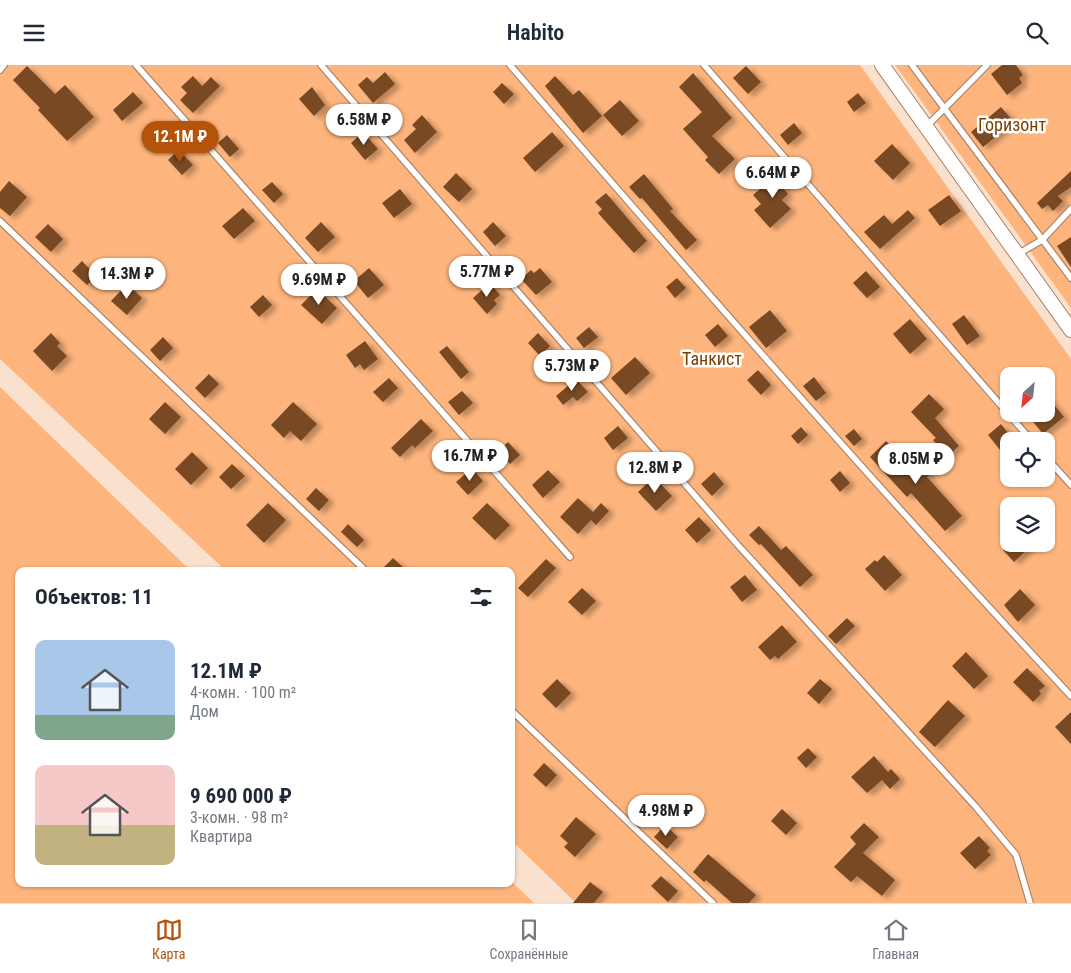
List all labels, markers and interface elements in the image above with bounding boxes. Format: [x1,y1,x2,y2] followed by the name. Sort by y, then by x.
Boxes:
[20,19,48,47] icon: menu
[1023,19,1051,47] icon: search
[507,20,564,45] text: Habito
[318,103,410,146] pin: 6.58M ₽
[337,110,391,129] text: 6.58M ₽
[978,114,1046,135] park label: Горизонт
[134,121,226,163] pin: 12.1M ₽
[153,127,207,146] text: 12.1M ₽
[727,157,819,199] pin: 6.64M ₽
[746,163,800,182] text: 6.64M ₽
[441,255,533,298] pin: 5.77M ₽
[81,257,173,300] pin: 14.3M ₽
[460,262,514,281] text: 5.77M ₽
[273,263,365,306] pin: 9.69M ₽
[100,264,154,283] text: 14.3M ₽
[292,270,346,289] text: 9.69M ₽
[682,348,742,369] park label: Танкист
[526,349,618,392] pin: 5.73M ₽
[545,356,599,375] text: 5.73M ₽
[1000,367,1055,423] north arrow
[1000,367,1055,552] map controls
[1000,432,1055,487] button: locate
[424,439,516,482] pin: 16.7M ₽
[870,443,962,485] pin: 8.05M ₽
[443,446,497,465] text: 16.7M ₽
[889,449,943,468] text: 8.05M ₽
[609,451,701,494] pin: 12.8M ₽
[628,458,682,477] text: 12.8M ₽
[1000,497,1055,552] button: layers
[467,583,495,611] icon: filters
[35,585,153,609] text: Объектов: 11
[190,659,262,683] text: 12.1M ₽
[75,660,135,720] icon: home
[190,683,296,702] text: 4-комн. · 100 m²
[190,702,219,721] text: Дом
[190,784,292,808] text: 9 690 000 ₽
[75,785,135,845] icon: home
[620,795,712,837] pin: 4.98M ₽
[639,801,693,820] text: 4.98M ₽
[190,808,288,827] text: 3-комн. · 98 m²
[190,827,252,846] text: Квартира
[152,916,186,962] tab: Карта
[490,916,568,962] tab: Сохранённые
[872,916,919,962] tab: Главная

